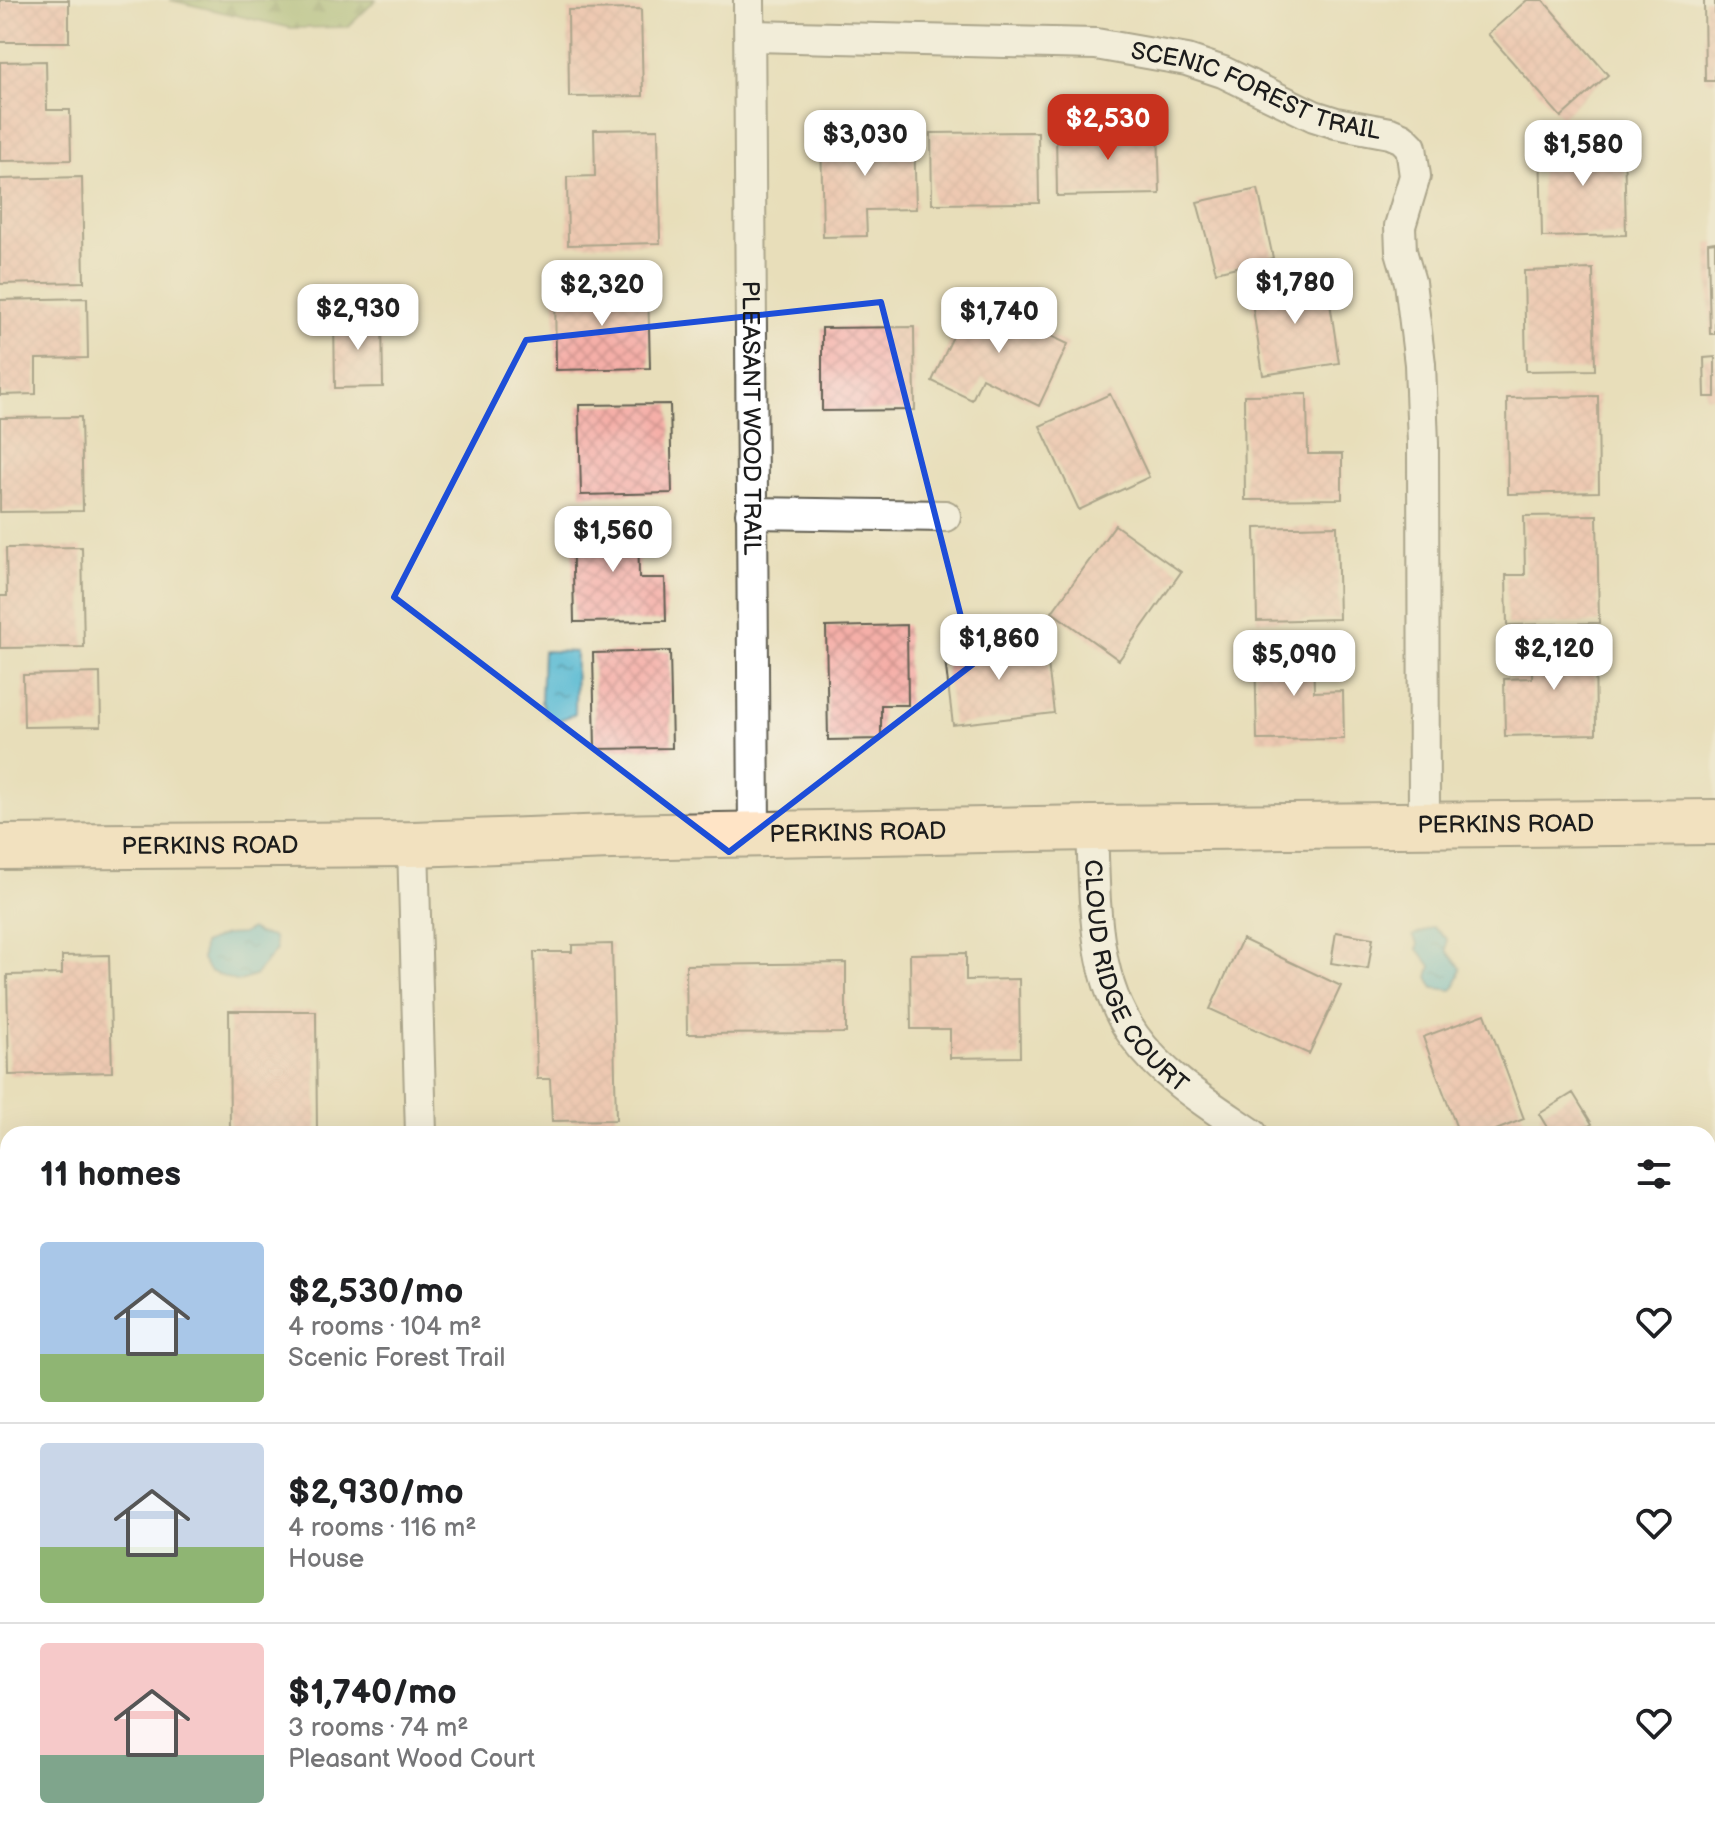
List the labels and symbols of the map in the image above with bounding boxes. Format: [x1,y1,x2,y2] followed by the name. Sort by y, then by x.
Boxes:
[1129,36,1383,146] street label: SCENIC FOREST TRAIL
[1043,94,1173,162] pin: $2,530
[800,110,930,178] pin: $3,030
[1518,120,1648,188] pin: $1,580
[1230,258,1360,326] pin: $1,780
[537,260,667,328] pin: $2,320
[736,281,767,556] street label: PLEASANT WOOD TRAIL
[293,284,423,352] pin: $2,930
[934,287,1064,355] pin: $1,740
[548,506,678,574] pin: $1,560
[934,614,1064,682] pin: $1,860
[1489,624,1619,692] pin: $2,120
[1229,630,1359,698] pin: $5,090
[1417,809,1594,839] street label: PERKINS ROAD
[769,816,947,849] street label: PERKINS ROAD
[121,830,299,861] street label: PERKINS ROAD
[1079,859,1195,1099] street label: CLOUD RIDGE COURT

